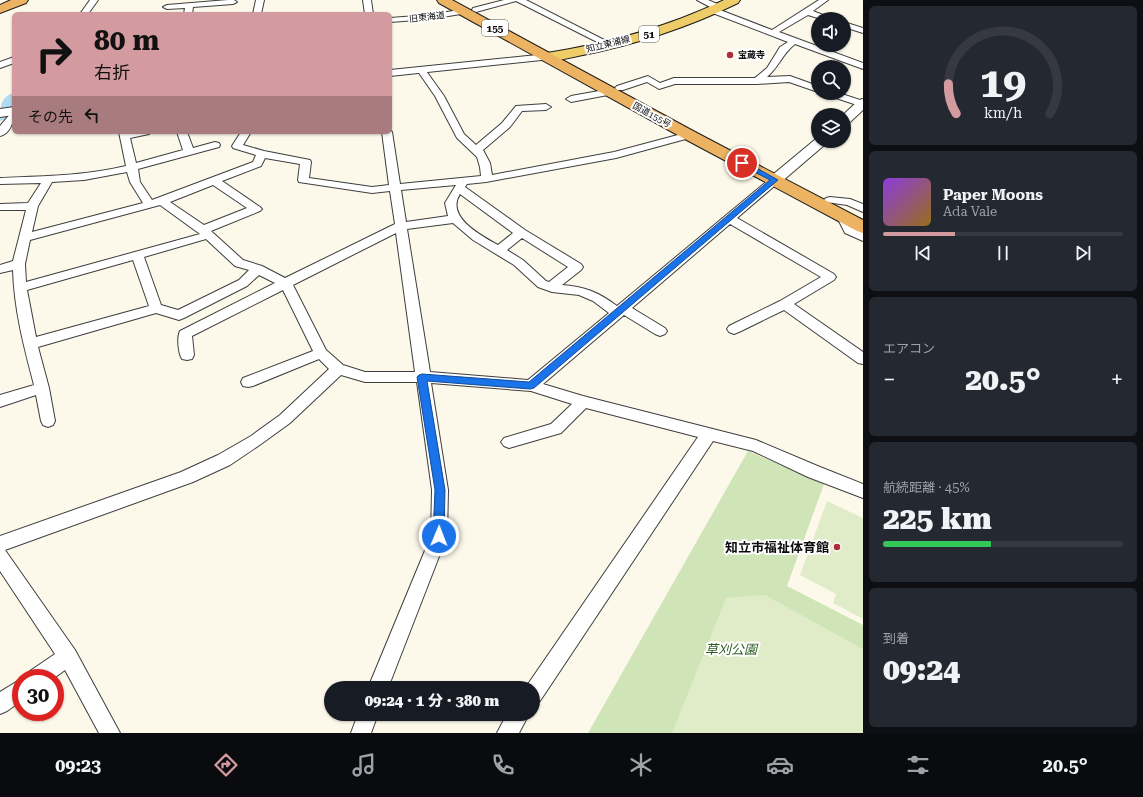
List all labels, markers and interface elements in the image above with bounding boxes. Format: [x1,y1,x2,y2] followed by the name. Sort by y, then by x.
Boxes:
[409,10,445,24] street label: 旧東海道
[811,12,851,148] map controls
[811,12,851,52] button: sound
[482,20,508,36] road number: 155
[94,24,159,57] text: 80 m
[639,26,659,42] road number: 51
[28,28,80,80] icon: right
[585,32,632,54] street label: 知立東浦線
[725,50,735,60] marker: 宝蔵寺
[738,50,765,60] place label: 宝蔵寺
[980,58,1026,107] text: 19
[811,60,851,100] button: search
[94,62,130,83] text: 右折
[631,100,673,130] street label: 国道155号
[81,104,103,126] icon: left
[984,104,1022,120] text: km/h
[28,108,73,126] text: その先
[811,108,851,148] button: layers
[725,146,759,180] pin
[731,152,753,174] icon: arrive
[943,186,1043,204] text: Paper Moons
[943,204,997,219] text: Ada Vale
[912,242,934,264] icon: previous
[992,242,1014,264] icon: pause
[1072,242,1094,264] icon: next
[883,341,935,356] text: エアコン
[965,362,1041,397] text: 20.5°
[883,367,895,392] text: −
[1111,367,1123,392] text: +
[883,480,970,495] text: 航続距離 · 45%
[883,501,992,536] text: 225 km
[418,515,460,557] position arrow
[725,540,829,555] place label: 知立市福祉体育館
[832,542,842,552] marker: 知立市福祉体育館
[883,631,909,646] text: 到着
[705,642,759,657] park label: 草刈公園
[883,652,960,687] text: 09:24
[12,669,64,721] speed limit sign: 30
[365,692,499,710] text: 09:24 · 1 分 · 380 m
[212,751,240,779] icon: directions
[350,751,378,779] icon: music
[489,751,517,779] icon: phone
[627,751,655,779] icon: climate
[766,751,794,779] icon: car
[904,751,932,779] icon: filters
[55,755,101,776] text: 09:23
[1043,755,1088,776] text: 20.5°

